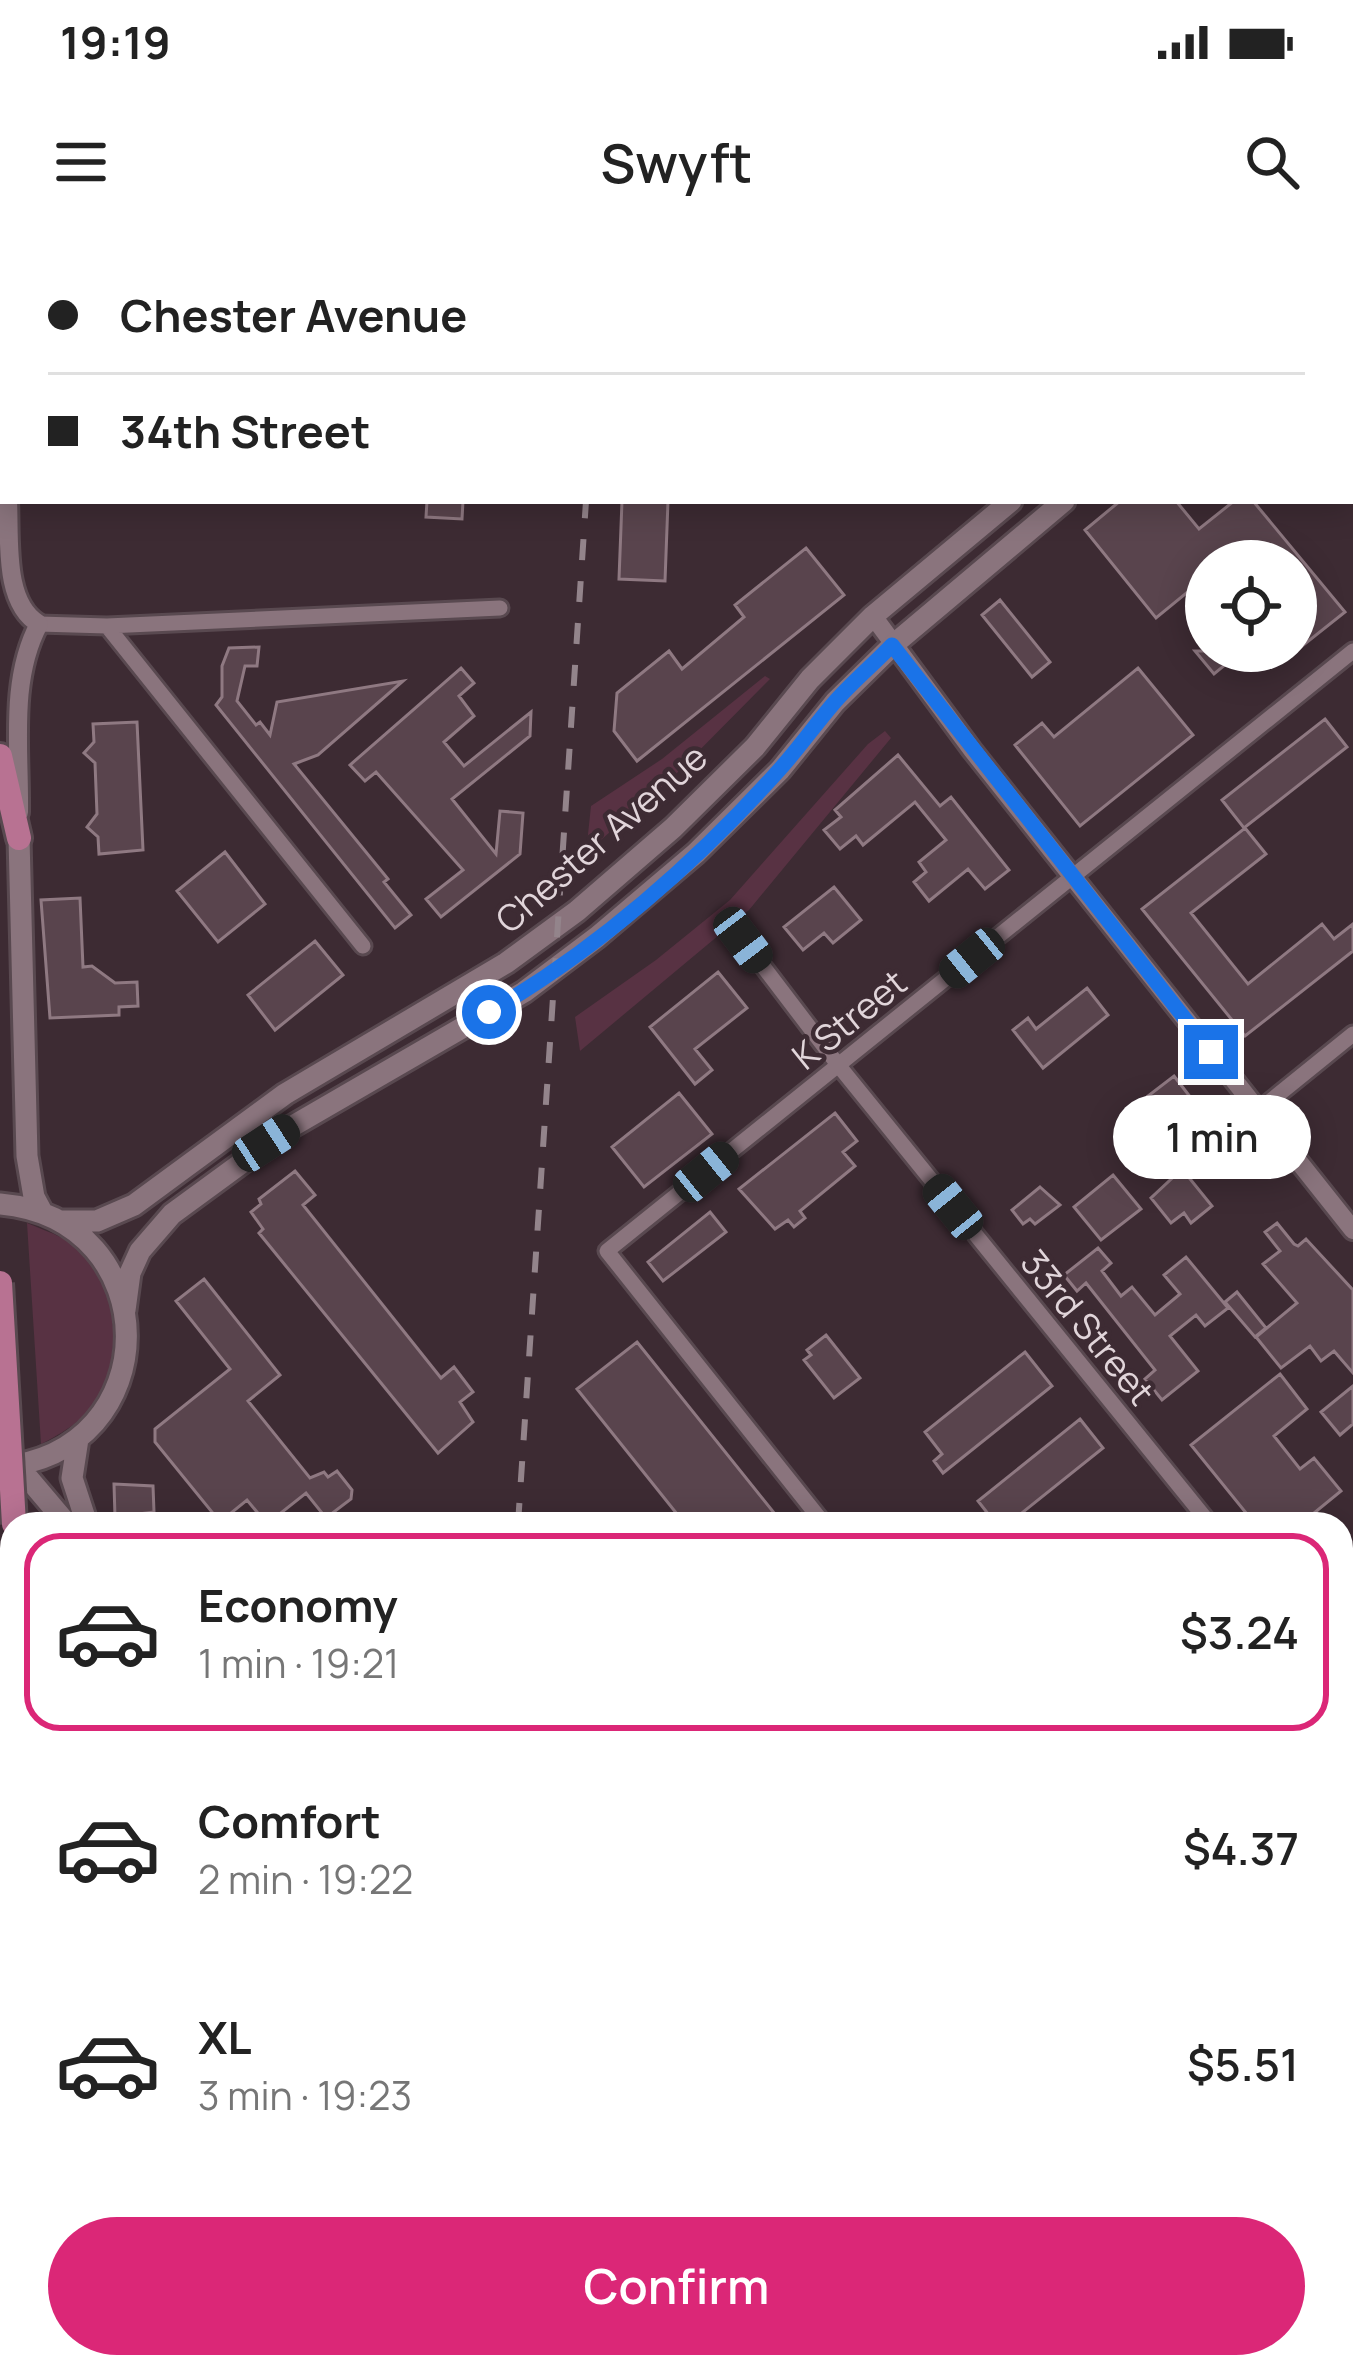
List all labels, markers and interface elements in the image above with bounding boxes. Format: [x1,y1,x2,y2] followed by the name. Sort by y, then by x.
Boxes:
[60,11,171,73] text: 19:19
[601,125,752,199] text: Swyft
[48,129,114,195] icon: menu
[1239,129,1305,195] icon: search
[120,284,467,346] text: Chester Avenue
[120,400,370,462] text: 34th Street
[1185,540,1317,672] map controls
[1185,540,1317,672] button: locate
[485,732,717,944] street label: Chester Avenue
[707,900,779,980] car
[933,921,1011,995] car
[782,958,916,1080] street label: K Street
[462,985,516,1039] route start
[1184,1025,1238,1079] route end
[1112,1094,1310,1178] callout: 1 min
[226,1108,306,1178] car
[1166,1110,1258,1164] text: 1 min
[667,1135,745,1209] car
[916,1168,990,1246] car
[1010,1239,1166,1415] street label: 33rd Street
[198,1574,398,1636] text: Economy
[54,1578,162,1686] icon: car
[1180,1601,1299,1663] text: $3.24
[198,1636,399,1690] text: 1 min · 19:21
[198,1790,381,1852] text: Comfort
[54,1794,162,1902] icon: car
[1183,1817,1299,1879] text: $4.37
[198,1852,413,1906] text: 2 min · 19:22
[198,2006,252,2068] text: XL
[54,2010,162,2118] icon: car
[1187,2033,1299,2095] text: $5.51
[198,2068,412,2122] text: 3 min · 19:23
[48,2217,1305,2355] button: Confirm

